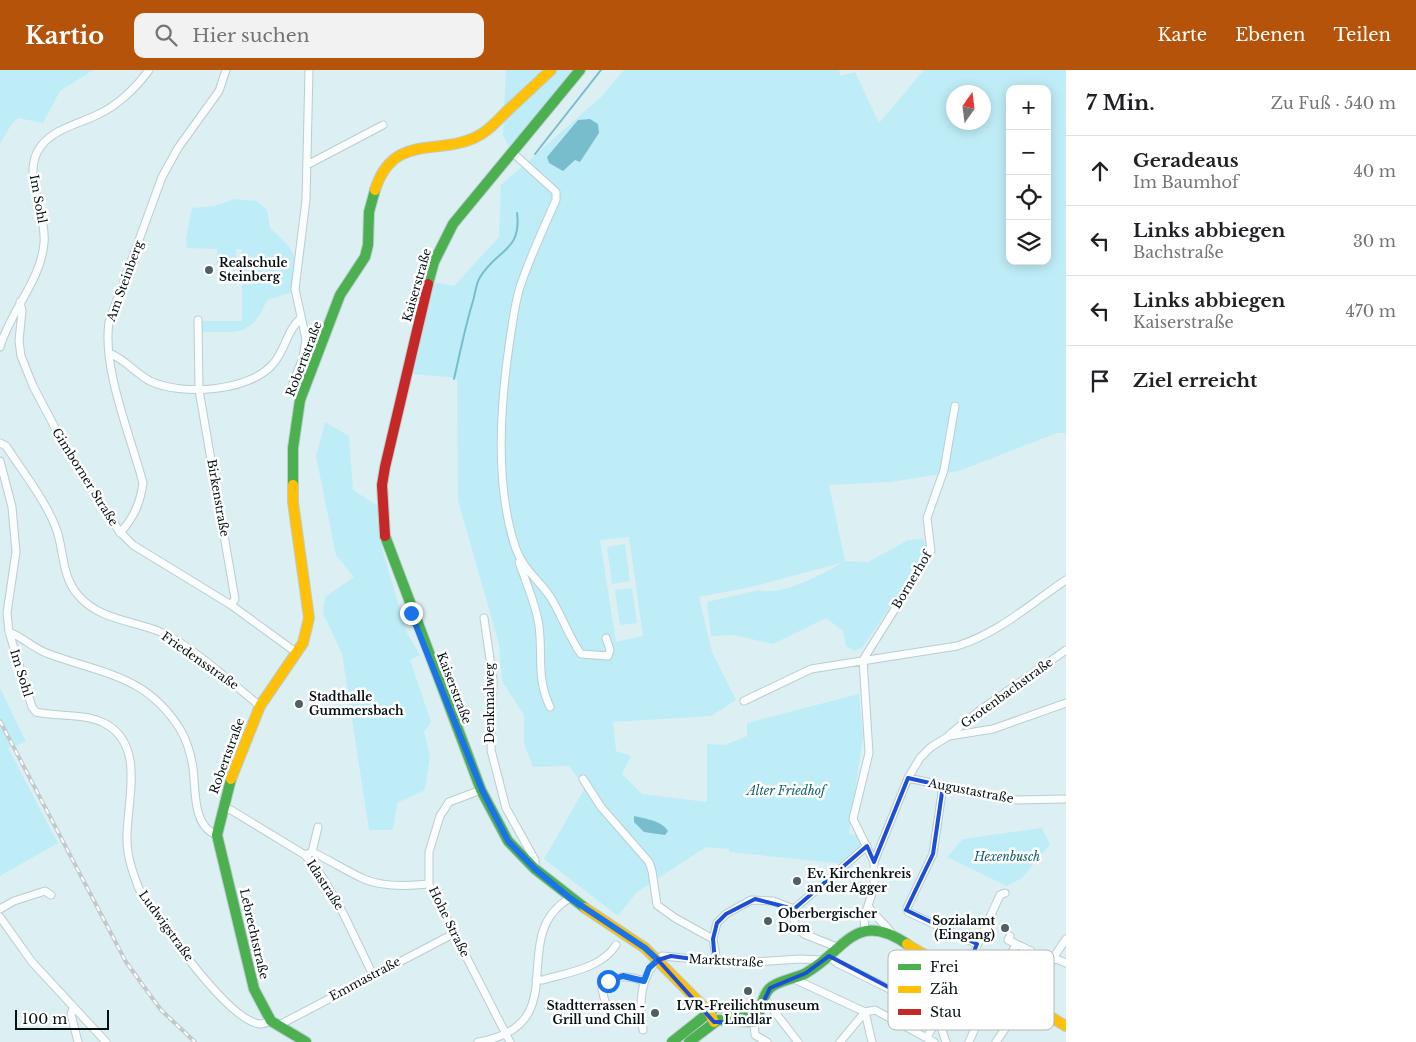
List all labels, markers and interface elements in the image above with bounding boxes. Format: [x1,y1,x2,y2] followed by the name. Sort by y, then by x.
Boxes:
[134,13,484,58] search box
[25,21,104,50] text: Kartio
[152,21,180,49] icon: search
[192,24,310,47] text: Hier suchen
[1157,24,1207,46] text: Karte
[1235,24,1305,46] text: Ebenen
[1333,24,1391,46] text: Teilen
[946,85,991,130] north arrow
[1006,85,1051,265] map controls
[1006,85,1051,130] button: +
[1086,90,1155,116] text: 7 Min.
[1271,93,1396,113] text: Zu Fuß · 540 m
[1006,130,1051,175] button: −
[1133,149,1239,172] text: Geradeaus
[1086,157,1114,185] icon: ahead
[1353,161,1396,181] text: 40 m
[1133,172,1239,192] text: Im Baumhof
[27,173,50,224] street label: Im Sohl
[1006,175,1051,220] button: locate
[1133,219,1285,242] text: Links abbiegen
[1006,220,1051,265] button: layers
[1086,227,1114,255] icon: left
[1353,231,1396,251] text: 30 m
[103,238,146,324] street label: Am Steinberg
[1133,242,1224,262] text: Bachstraße
[399,246,434,323] street label: Kaiserstraße
[219,255,288,284] place label: Realschule Steinberg
[203,264,215,276] marker: Realschule Steinberg
[1133,289,1285,312] text: Links abbiegen
[1086,297,1114,325] icon: left
[1345,301,1396,321] text: 470 m
[1133,312,1234,332] text: Kaiserstraße
[282,319,325,399] street label: Robertstraße
[1086,367,1114,395] icon: arrive
[1133,369,1257,392] text: Ziel erreicht
[49,425,122,529] street label: Gimborner Straße
[204,458,233,538] street label: Birkenstraße
[888,546,936,611] street label: Bornerhof
[400,602,423,625] route end
[159,628,242,693] street label: Friedensstraße
[7,647,36,699] street label: Im Sohl
[434,650,475,726] street label: Kaiserstraße
[958,654,1056,731] street label: Grotenbachstraße
[482,662,497,743] street label: Denkmalweg
[309,689,404,718] place label: Stadthalle Gummersbach
[293,698,305,710] marker: Stadthalle Gummersbach
[206,716,247,796] street label: Robertstraße
[926,775,1015,806] street label: Augustastraße
[745,783,828,798] park label: Alter Friedhof
[973,849,1040,864] park label: Hexenbusch
[304,857,347,913] street label: Idastraße
[807,866,912,895] place label: Ev. Kirchenkreis an der Agger
[791,875,803,887] marker: Ev. Kirchenkreis an der Agger
[426,884,473,960] street label: Hohe Straße
[136,887,197,964] street label: Ludwigstraße
[237,887,272,981] street label: Lebrechtstraße
[778,906,877,935] place label: Oberbergischer Dom
[932,913,995,942] place label: Sozialamt (Eingang)
[762,915,774,927] marker: Oberbergischer Dom
[999,922,1011,934] marker: Sozialamt (Eingang)
[888,950,1054,1030] legend
[688,951,764,970] street label: Marktstraße
[327,953,403,1004] street label: Emmastraße
[930,958,959,976] text: Frei
[597,970,620,993] route start
[930,980,959,998] text: Zäh
[742,985,754,997] marker: LVR-Freilichtmuseum Lindlar
[547,998,646,1027] place label: Stadtterrassen - Grill und Chill
[677,998,820,1027] place label: LVR-Freilichtmuseum Lindlar
[930,1003,962,1021] text: Stau
[15,1007,109,1030] scale bar
[649,1007,661,1019] marker: Stadtterrassen - Grill und Chill
[22,1010,67,1028] text: 100 m

